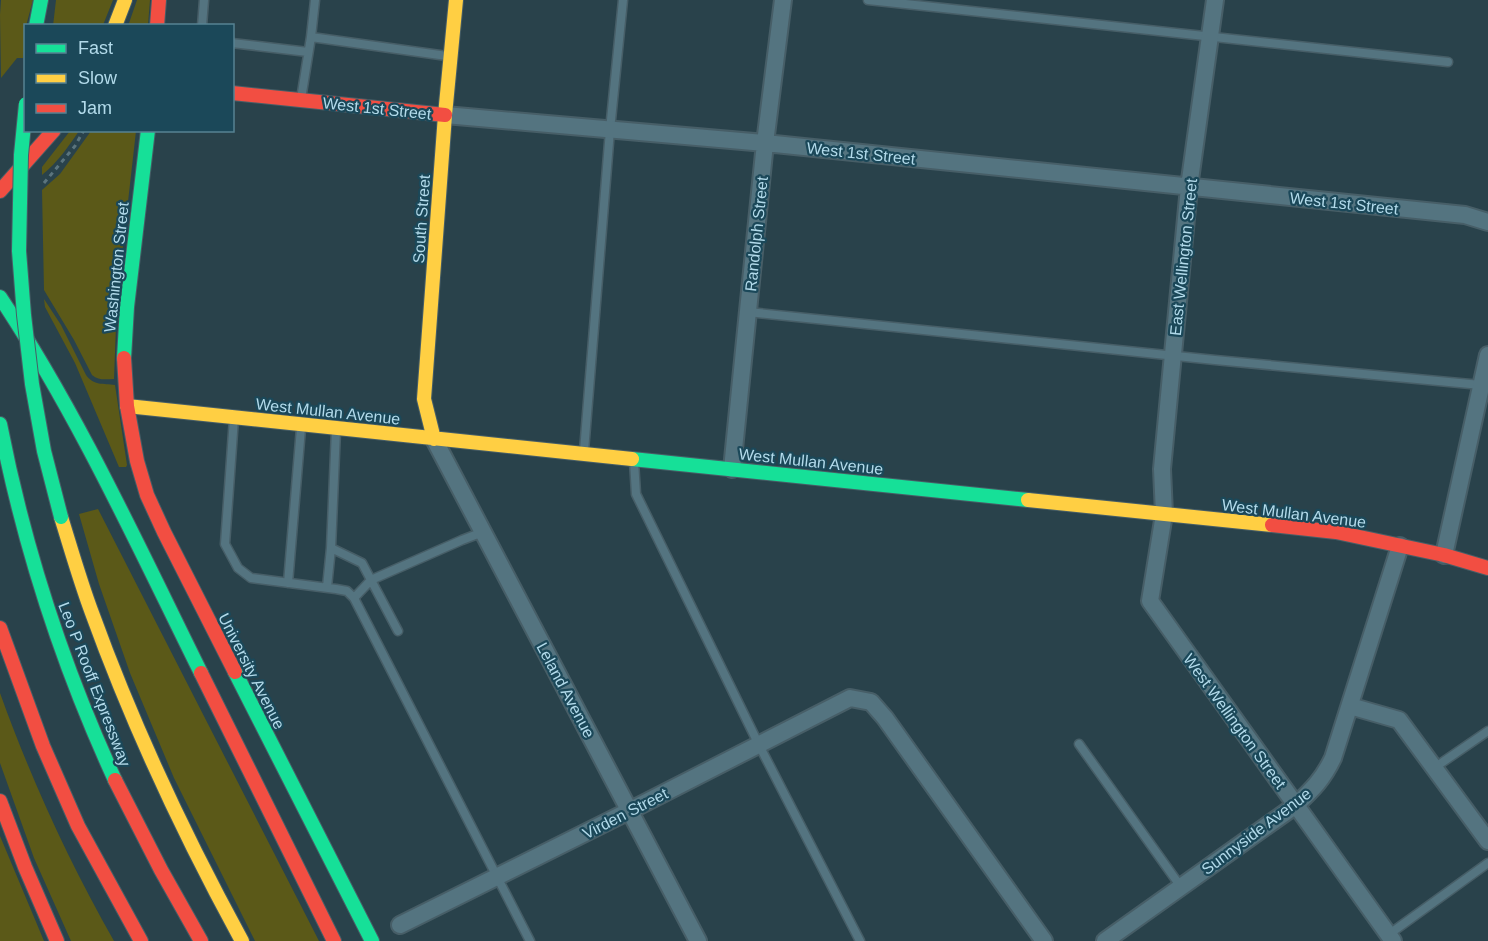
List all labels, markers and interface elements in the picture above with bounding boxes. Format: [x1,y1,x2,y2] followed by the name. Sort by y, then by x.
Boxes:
[24,24,234,132] legend
[78,38,113,58] text: Fast
[78,68,118,88] text: Slow
[322,94,433,123] street label: West 1st Street
[78,98,112,118] text: Jam
[806,139,917,168] street label: West 1st Street
[410,174,433,264] street label: South Street
[742,175,771,292] street label: Randolph Street
[1167,177,1200,337] street label: East Wellington Street
[1289,189,1400,218] street label: West 1st Street
[101,200,132,333] street label: Washington Street
[255,395,401,428] street label: West Mullan Avenue
[738,445,884,478] street label: West Mullan Avenue
[1221,496,1367,531] street label: West Mullan Avenue
[55,600,134,769] street label: Leo P Rooff Expressway
[215,610,288,732] street label: University Avenue
[533,640,598,741] street label: Leland Avenue
[1180,651,1289,792] street label: West Wellington Street
[580,784,671,842] street label: Virden Street
[1198,785,1314,878] street label: Sunnyside Avenue

